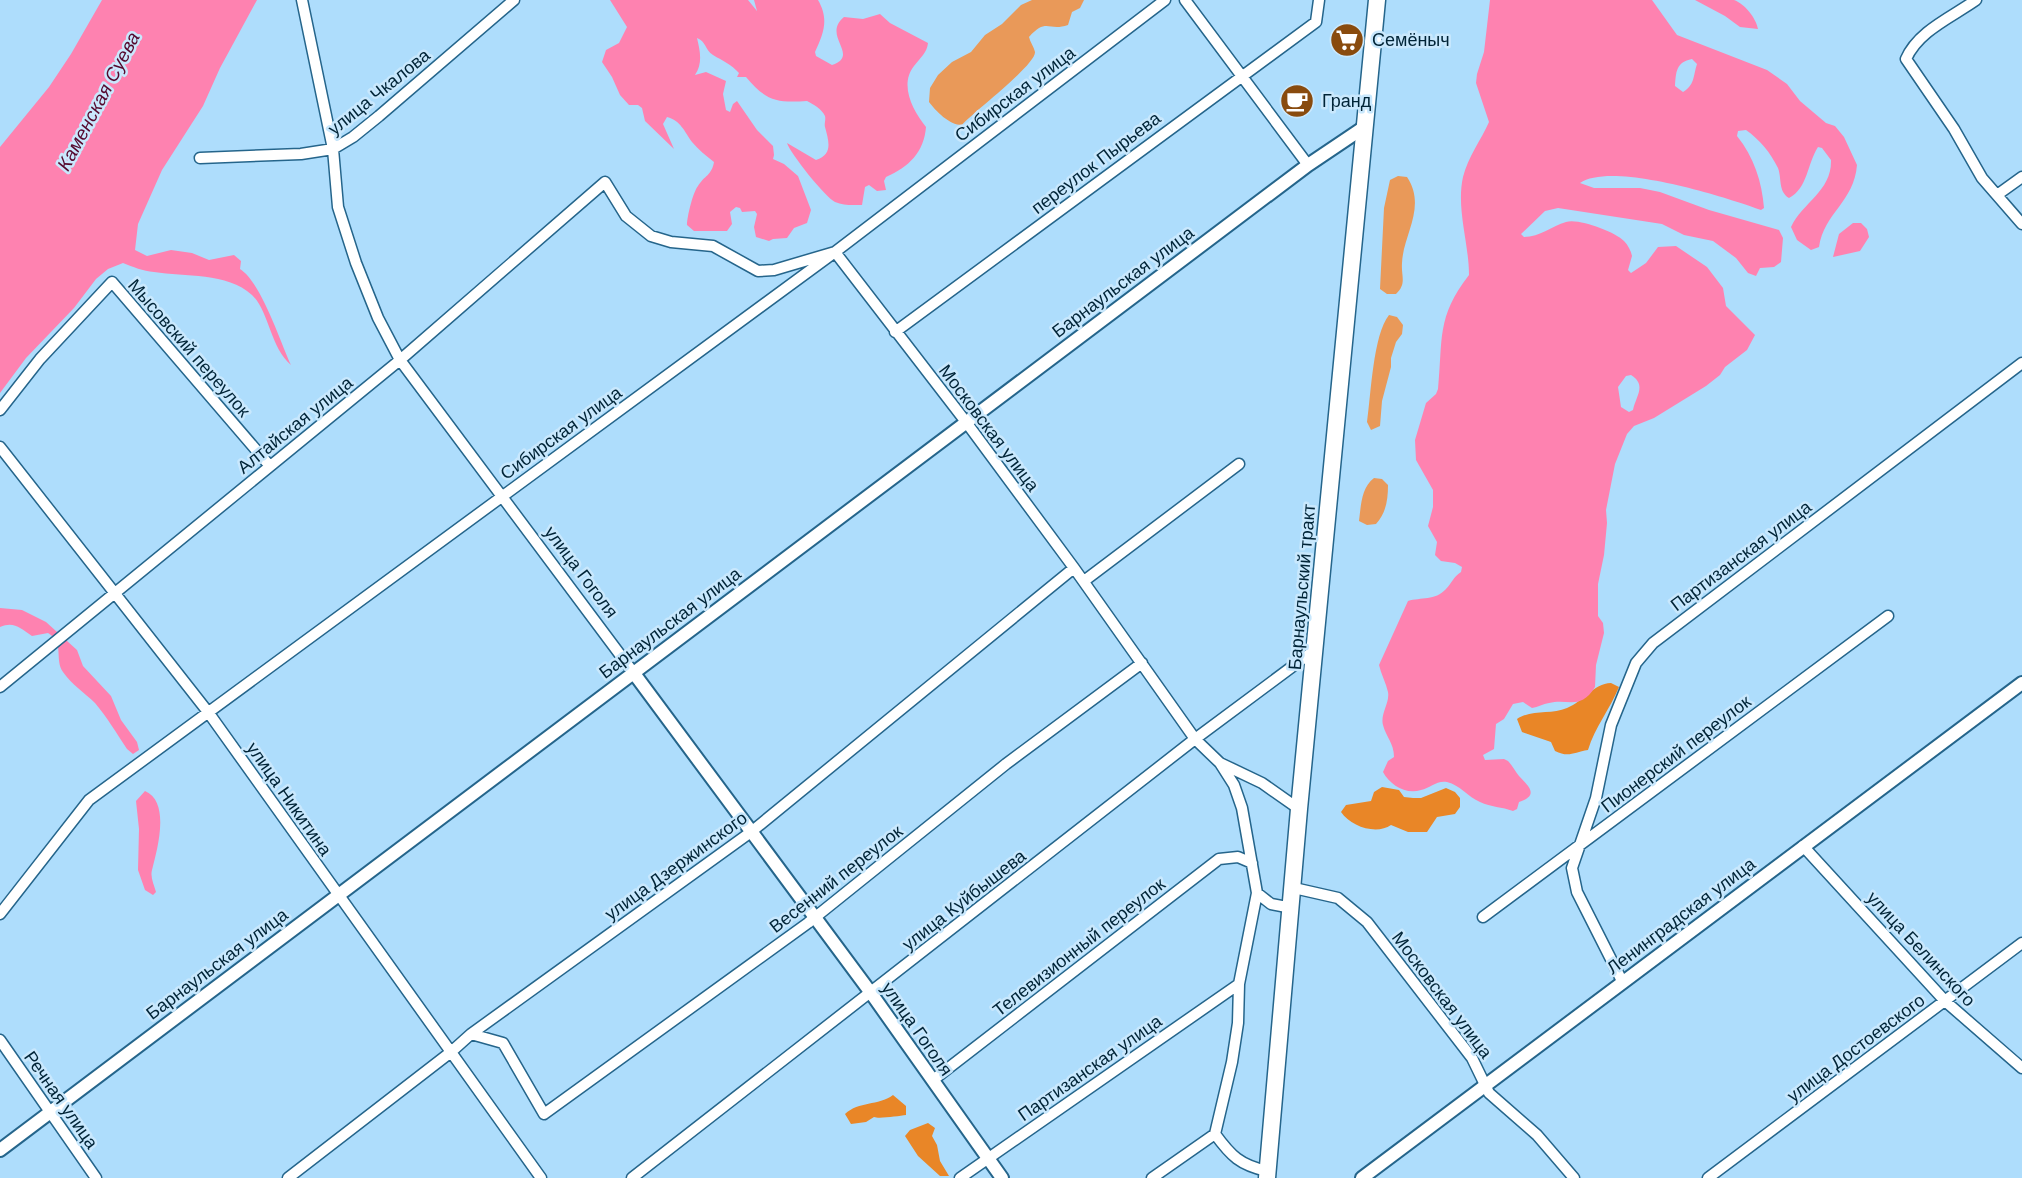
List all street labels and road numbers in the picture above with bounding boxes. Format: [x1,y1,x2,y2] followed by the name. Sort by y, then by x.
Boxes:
[951,42,1080,146] street label: Сибирская улица
[324,44,435,139] street label: улица Чкалова
[1028,107,1165,218] street label: переулок Пырьева
[1048,222,1198,342] street label: Барнаульская улица
[124,275,254,421] street label: Мысовский переулок
[935,361,1044,496] street label: Московская улица
[233,372,357,477] street label: Алтайская улица
[496,382,626,484] street label: Сибирская улица
[1667,496,1816,615] street label: Партизанская улица
[1285,503,1319,671] street label: Барнаульский тракт
[540,522,622,622] street label: улица Гоголя
[595,563,745,683] street label: Барнаульская улица
[1597,691,1755,817] street label: Пионерский переулок
[242,738,336,860] street label: улица Никитина
[601,808,751,924] street label: улица Дзержинского
[766,821,906,937] street label: Весенний переулок
[898,845,1030,954] street label: улица Куйбышева
[1603,853,1760,978] street label: Ленинградская улица
[989,874,1169,1020] street label: Телевизионный переулок
[1863,888,1979,1010] street label: улица Белинского
[142,904,292,1024] street label: Барнаульская улица
[1388,928,1497,1063] street label: Московская улица
[878,979,956,1079] street label: улица Гоголя
[1783,990,1929,1106] street label: улица Достоевского
[1014,1010,1166,1125] street label: Партизанская улица
[20,1047,103,1153] street label: Речная улица

